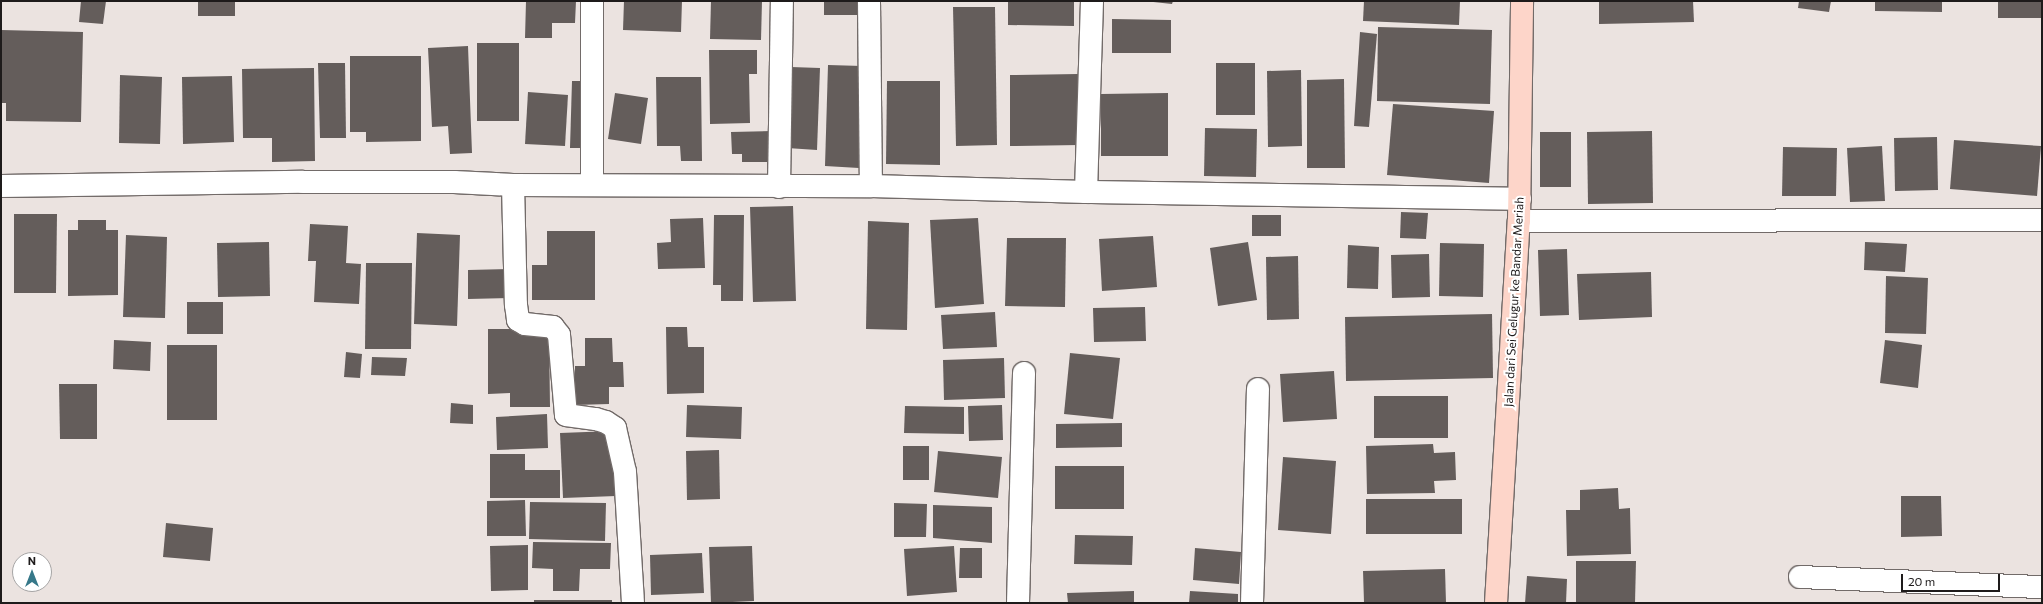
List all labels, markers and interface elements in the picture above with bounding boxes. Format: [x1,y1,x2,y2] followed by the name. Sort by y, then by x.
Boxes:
[1501,197,1527,407] street label: Jalan dari Sei Gelugur ke Bandar Meriah
[12,552,52,592] north arrow
[28,554,36,567] text: N
[1903,566,2002,592] scale bar
[1908,574,1935,588] text: 20 m

